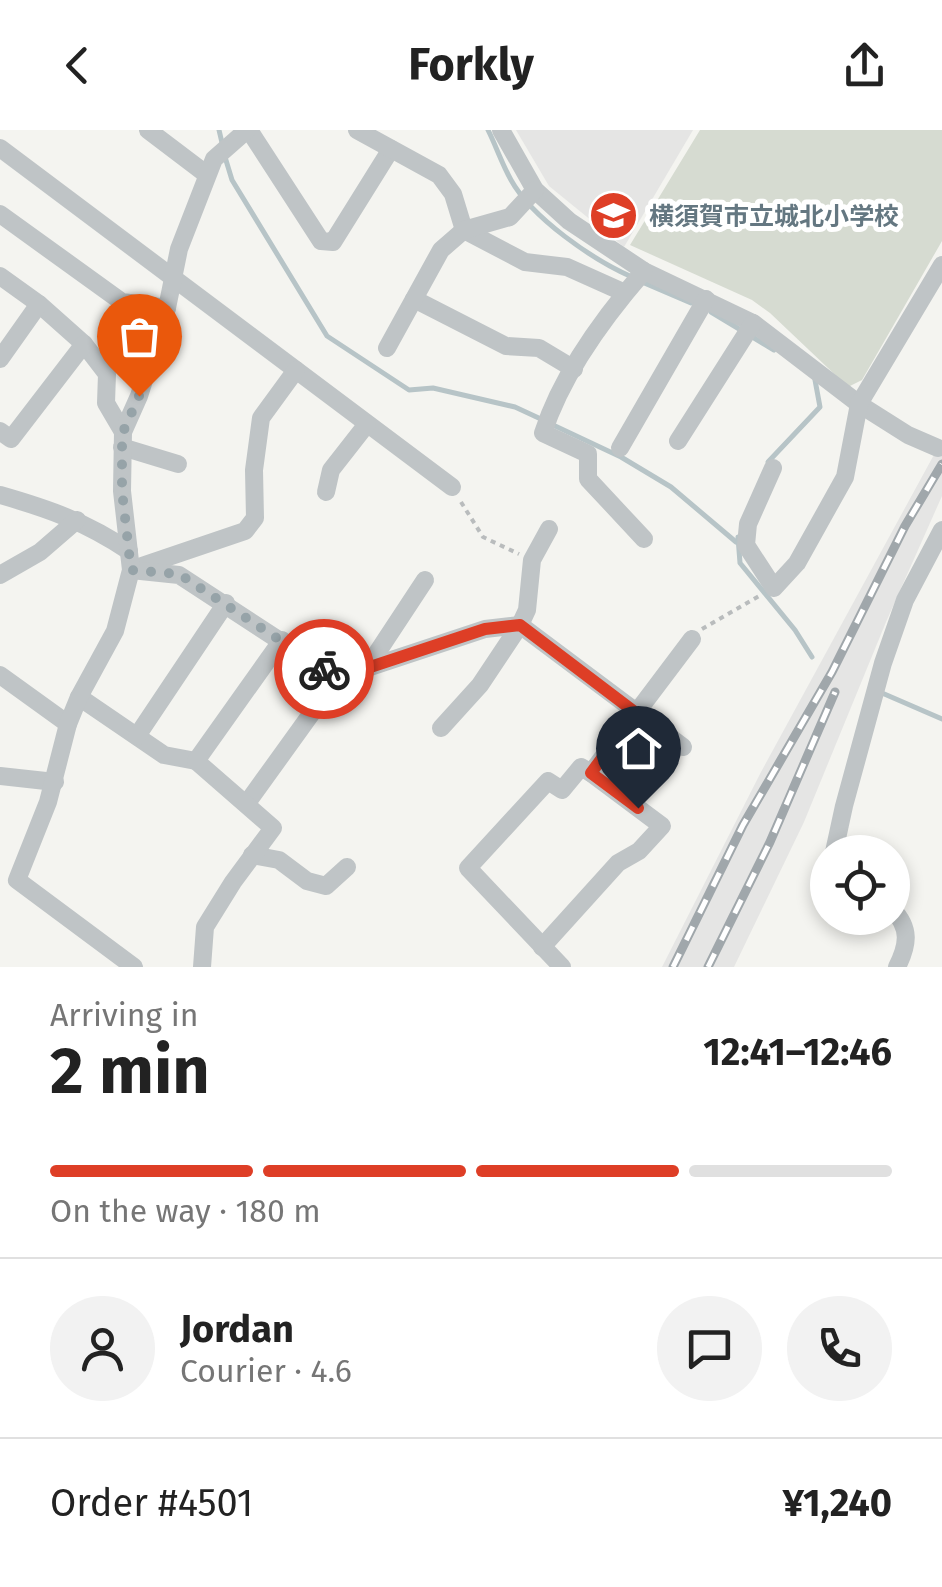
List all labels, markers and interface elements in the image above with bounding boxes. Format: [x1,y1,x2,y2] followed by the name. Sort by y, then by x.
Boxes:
[50,38,105,93] icon: back
[408,38,534,92] text: Forkly
[837,38,892,93] icon: share
[588,190,640,242] school or university icon: 横須賀市立城北小学校
[649,202,899,232] place label: 横須賀市立城北小学校
[97,294,182,397] pin
[112,309,167,364] icon: bag
[274,619,374,719] courier
[297,642,352,697] icon: bike
[596,706,681,809] pin
[611,721,666,776] icon: home
[810,835,910,935] map controls
[810,835,910,935] button: locate
[50,996,198,1034] text: Arriving in
[703,1029,892,1075] text: 12:41–12:46
[50,1032,210,1110] text: 2 min
[50,1192,321,1230] text: On the way · 180 m
[50,1296,155,1401] button: person
[657,1296,762,1401] button: chat
[787,1296,892,1401] button: phone
[180,1306,294,1352] text: Jordan
[180,1352,352,1390] text: Courier · 4.6
[50,1480,253,1526] text: Order #4501
[783,1480,892,1526] text: ¥1,240

